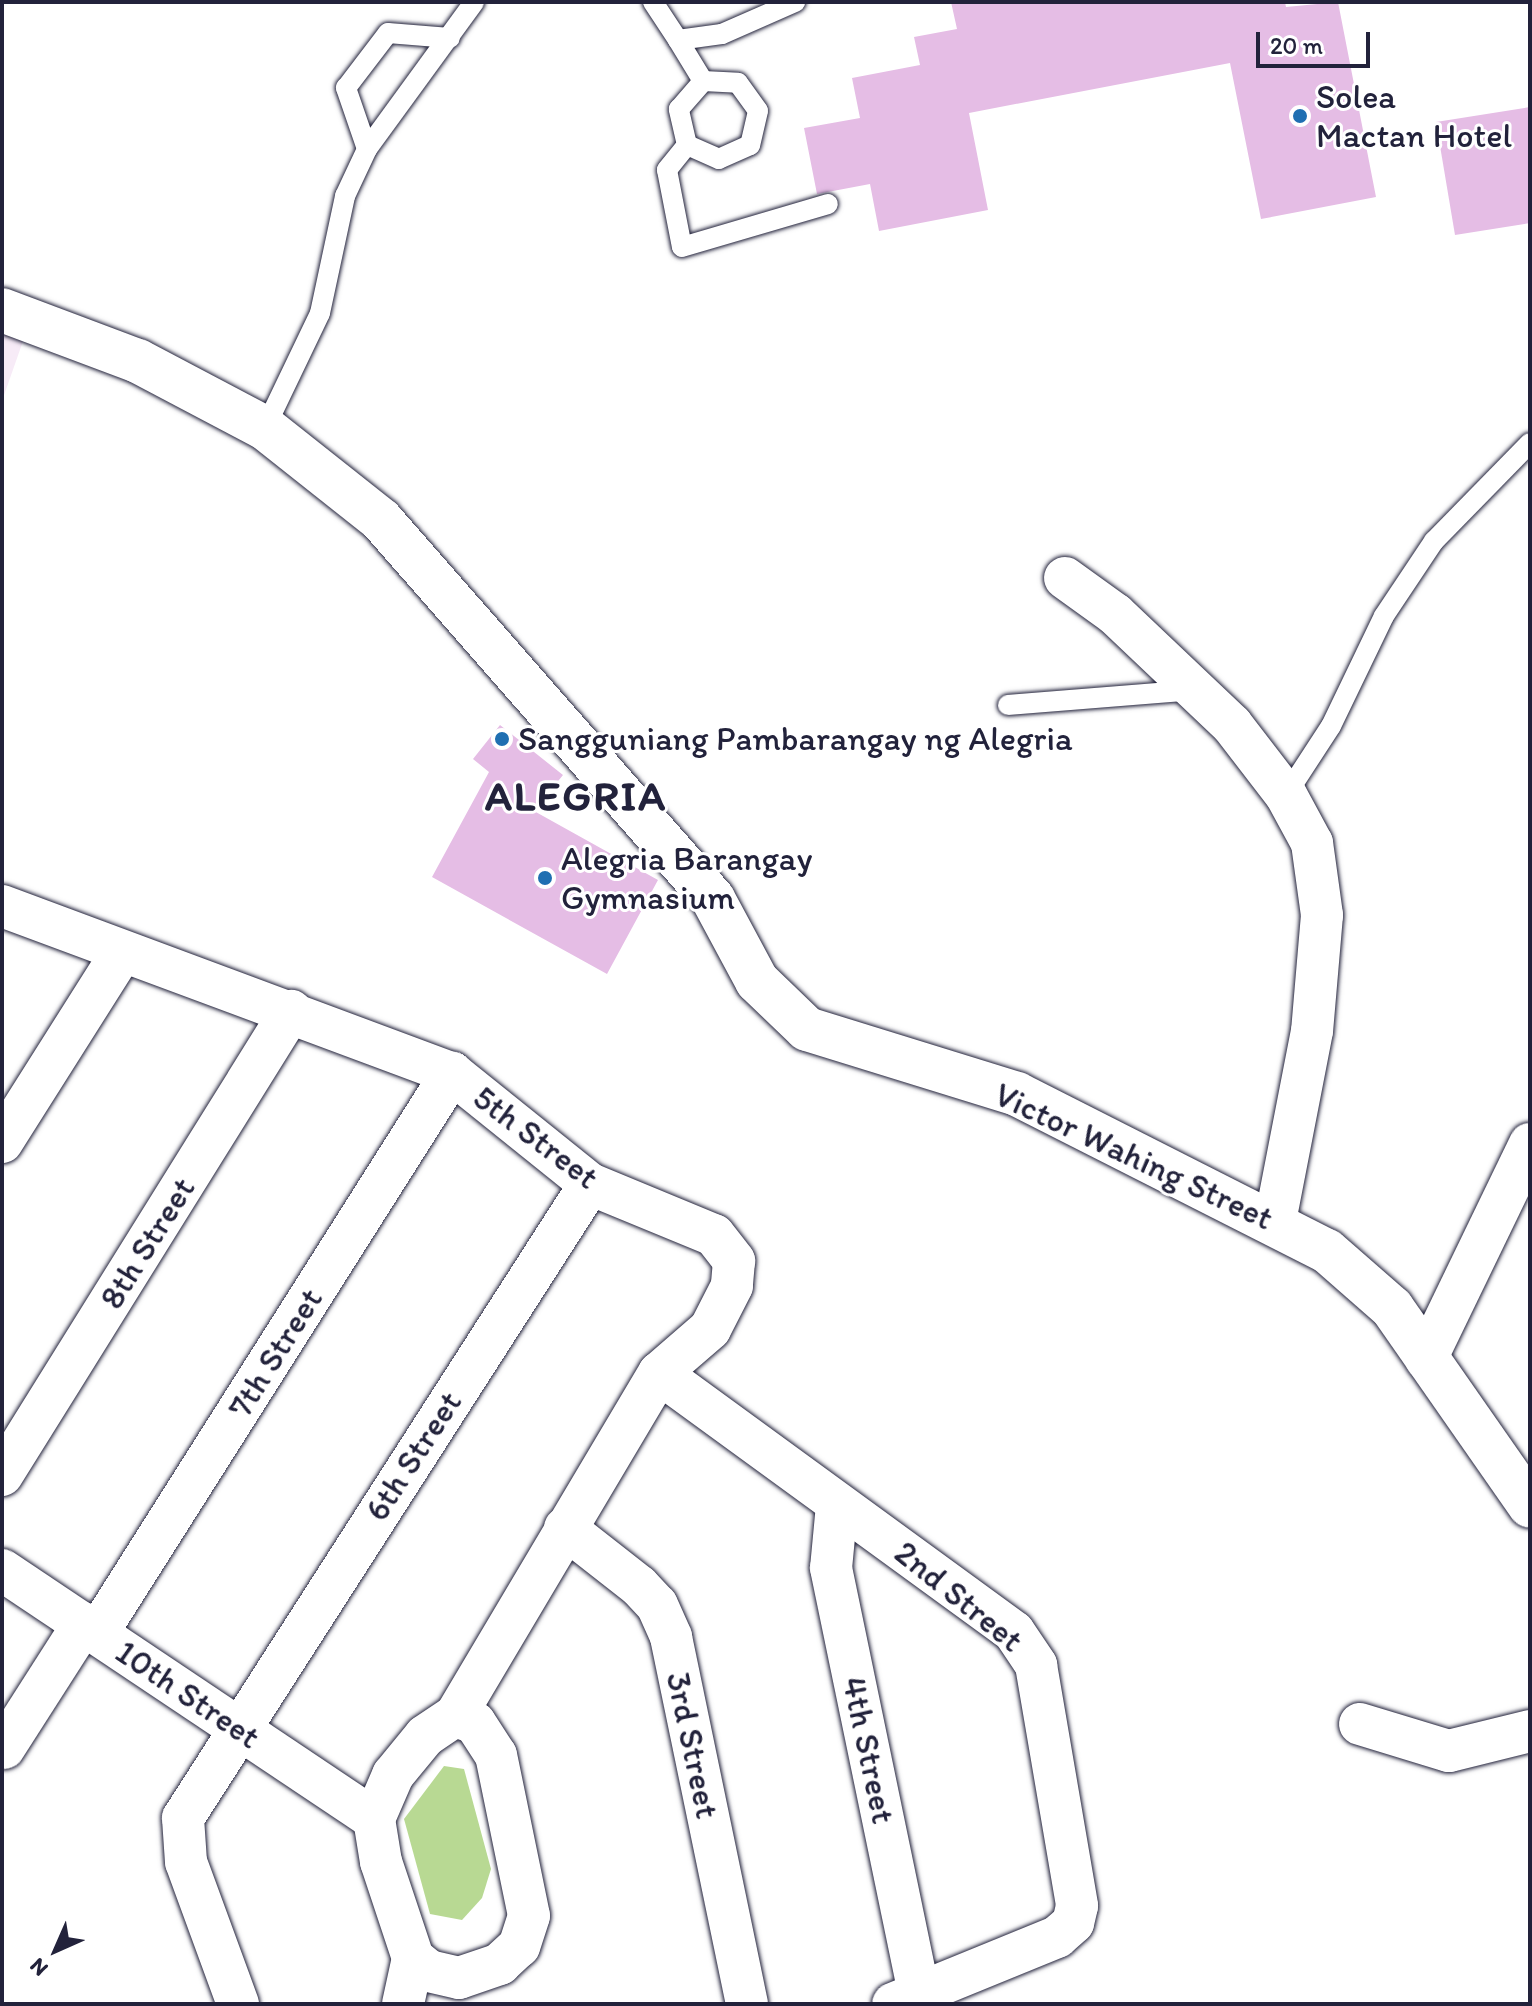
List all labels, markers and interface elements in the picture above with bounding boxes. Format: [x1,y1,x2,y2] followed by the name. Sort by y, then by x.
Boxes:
[1260,16,1374,66] scale bar
[1270,31,1323,60] text: 20 m
[1316,76,1512,156] place label: Solea Mactan Hotel
[1291,107,1309,125] marker: Solea Mactan Hotel
[518,719,1073,759] place label: Sangguniang Pambarangay ng Alegria
[493,730,511,748] marker: Sangguniang Pambarangay ng Alegria
[484,771,668,821] district label: ALEGRIA
[561,838,812,918] place label: Alegria Barangay Gymnasium
[536,869,554,887] marker: Alegria Barangay Gymnasium
[989,1074,1279,1238] street label: Victor Wahing Street
[466,1077,606,1197] street label: 5th Street
[91,1170,203,1316] street label: 8th Street
[219,1281,331,1425] street label: 7th Street
[356,1384,470,1528] street label: 6th Street
[887,1532,1031,1660] street label: 2nd Street
[108,1631,268,1757] street label: 10th Street
[658,1669,728,1821] street label: 3rd Street
[834,1673,904,1827] street label: 4th Street
[16,1910,96,1990] north arrow
[24,1953,53,1982] text: N

